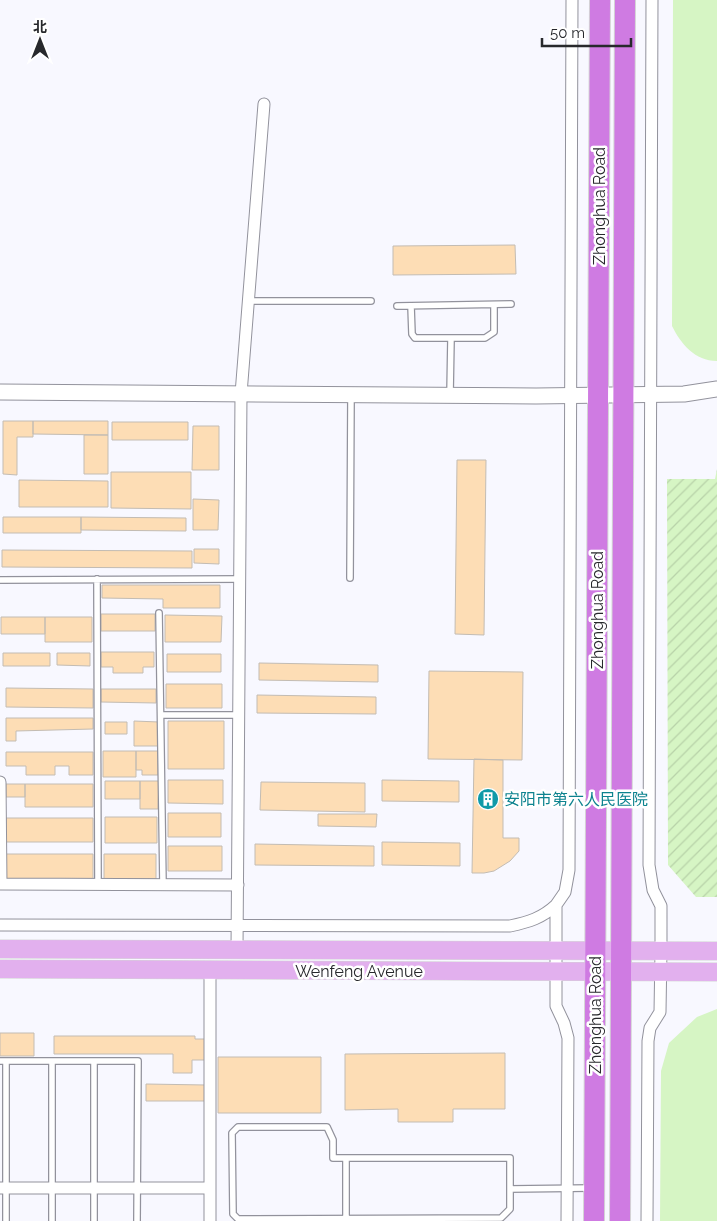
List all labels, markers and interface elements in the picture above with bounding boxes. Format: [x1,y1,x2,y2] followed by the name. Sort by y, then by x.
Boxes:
[15,15,65,65] north arrow
[542,15,631,47] scale bar
[33,19,47,35] text: 北
[550,24,585,42] text: 50 m
[590,147,609,265] street label: Zhonghua Road
[588,551,607,669] street label: Zhonghua Road
[476,787,500,811] building icon: 安阳市第六人民医院
[504,790,648,809] place label: 安阳市第六人民医院
[586,956,605,1074] street label: Zhonghua Road
[295,962,423,981] street label: Wenfeng Avenue

